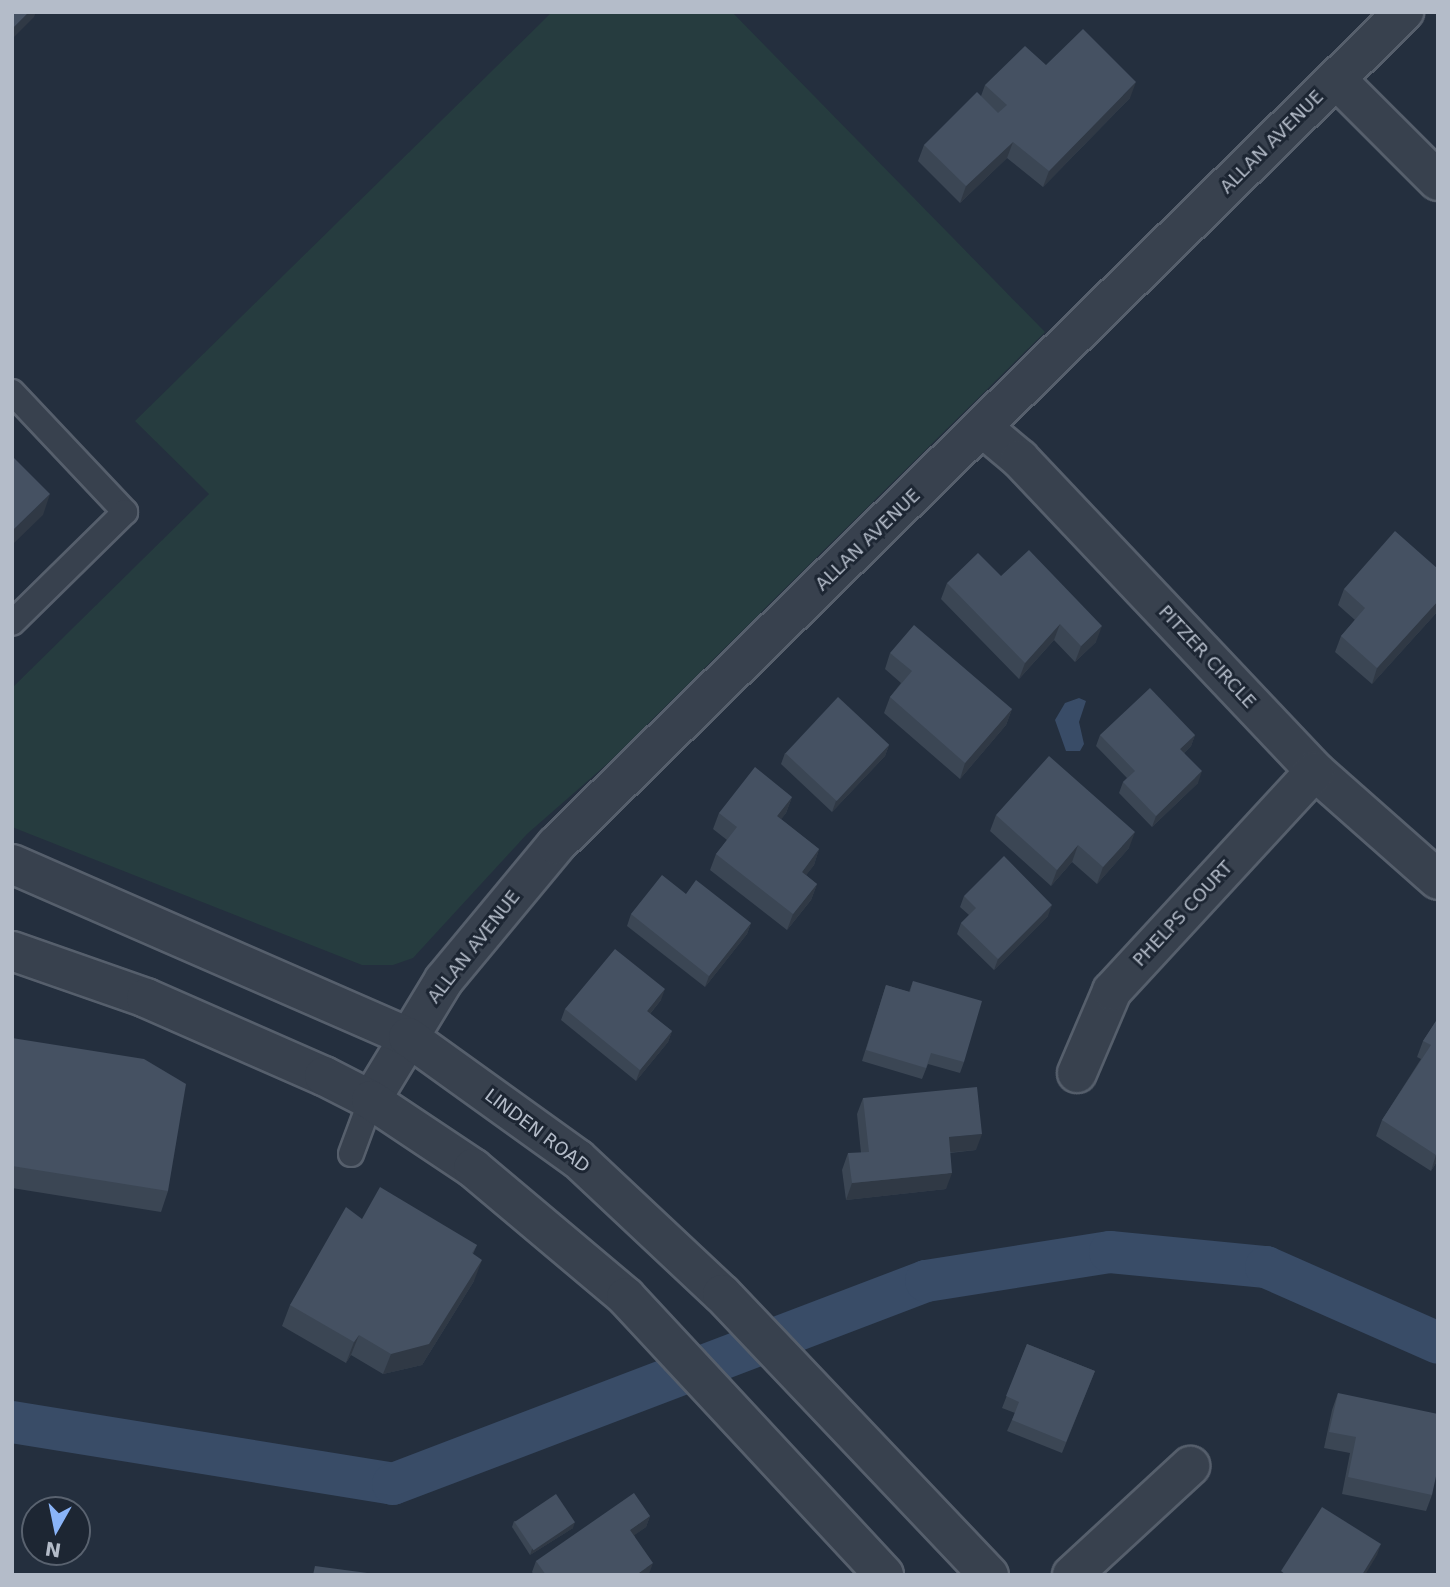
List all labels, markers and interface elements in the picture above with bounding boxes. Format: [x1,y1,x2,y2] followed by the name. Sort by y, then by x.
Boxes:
[1216,86,1328,198] street label: ALLAN AVENUE
[811,485,925,595] street label: ALLAN AVENUE
[1154,601,1260,713] street label: PITZER CIRCLE
[1129,857,1237,971] street label: PHELPS COURT
[423,886,525,1008] street label: ALLAN AVENUE
[480,1085,594,1177] street label: LINDEN ROAD
[21,1496,91,1566] north arrow
[43,1538,63,1562] text: N

